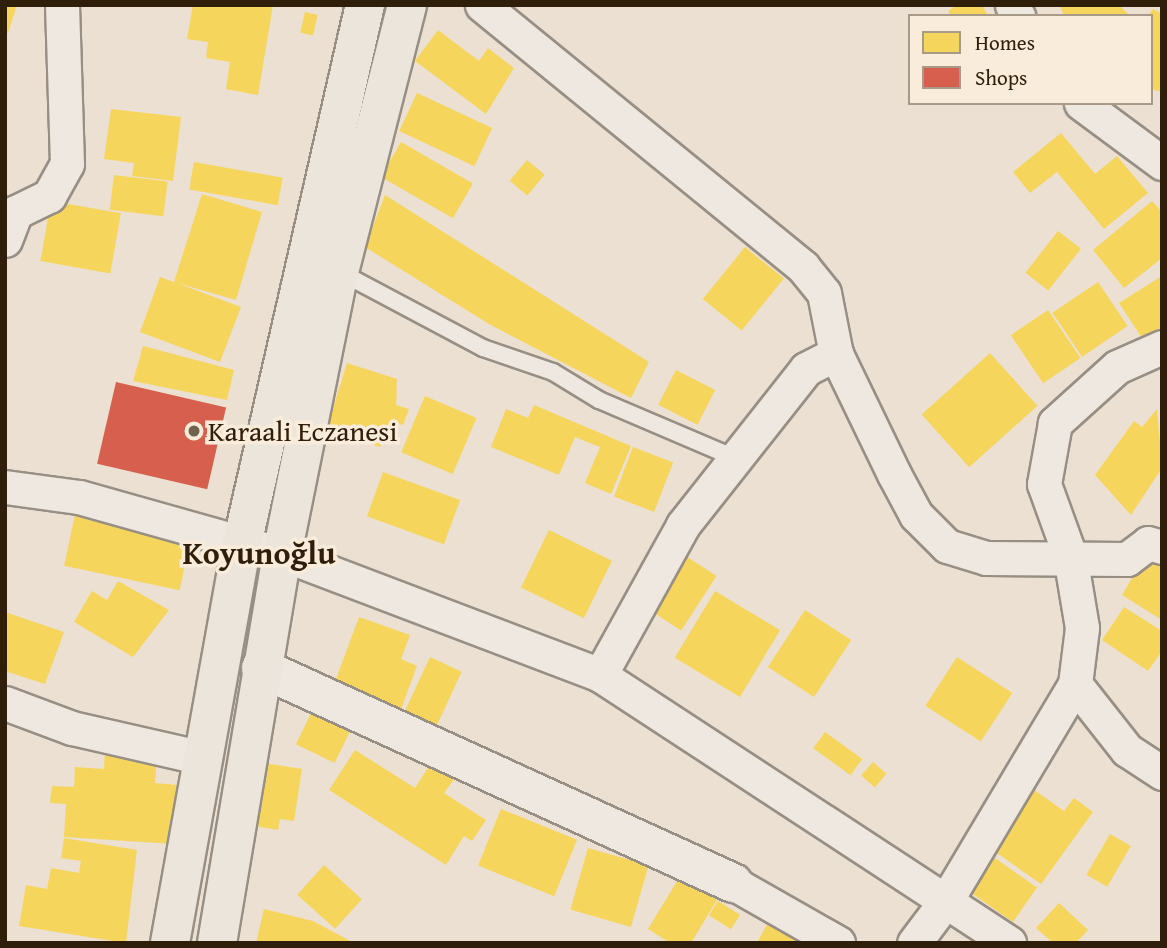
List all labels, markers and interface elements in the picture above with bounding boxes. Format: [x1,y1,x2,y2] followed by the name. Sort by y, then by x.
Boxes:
[908,14,1153,105] legend
[975,27,1035,58] text: Homes
[975,62,1027,93] text: Shops
[208,414,397,448] place label: Karaali Eczanesi
[186,423,202,439] marker: Karaali Eczanesi
[182,534,336,572] district label: Koyunoğlu

